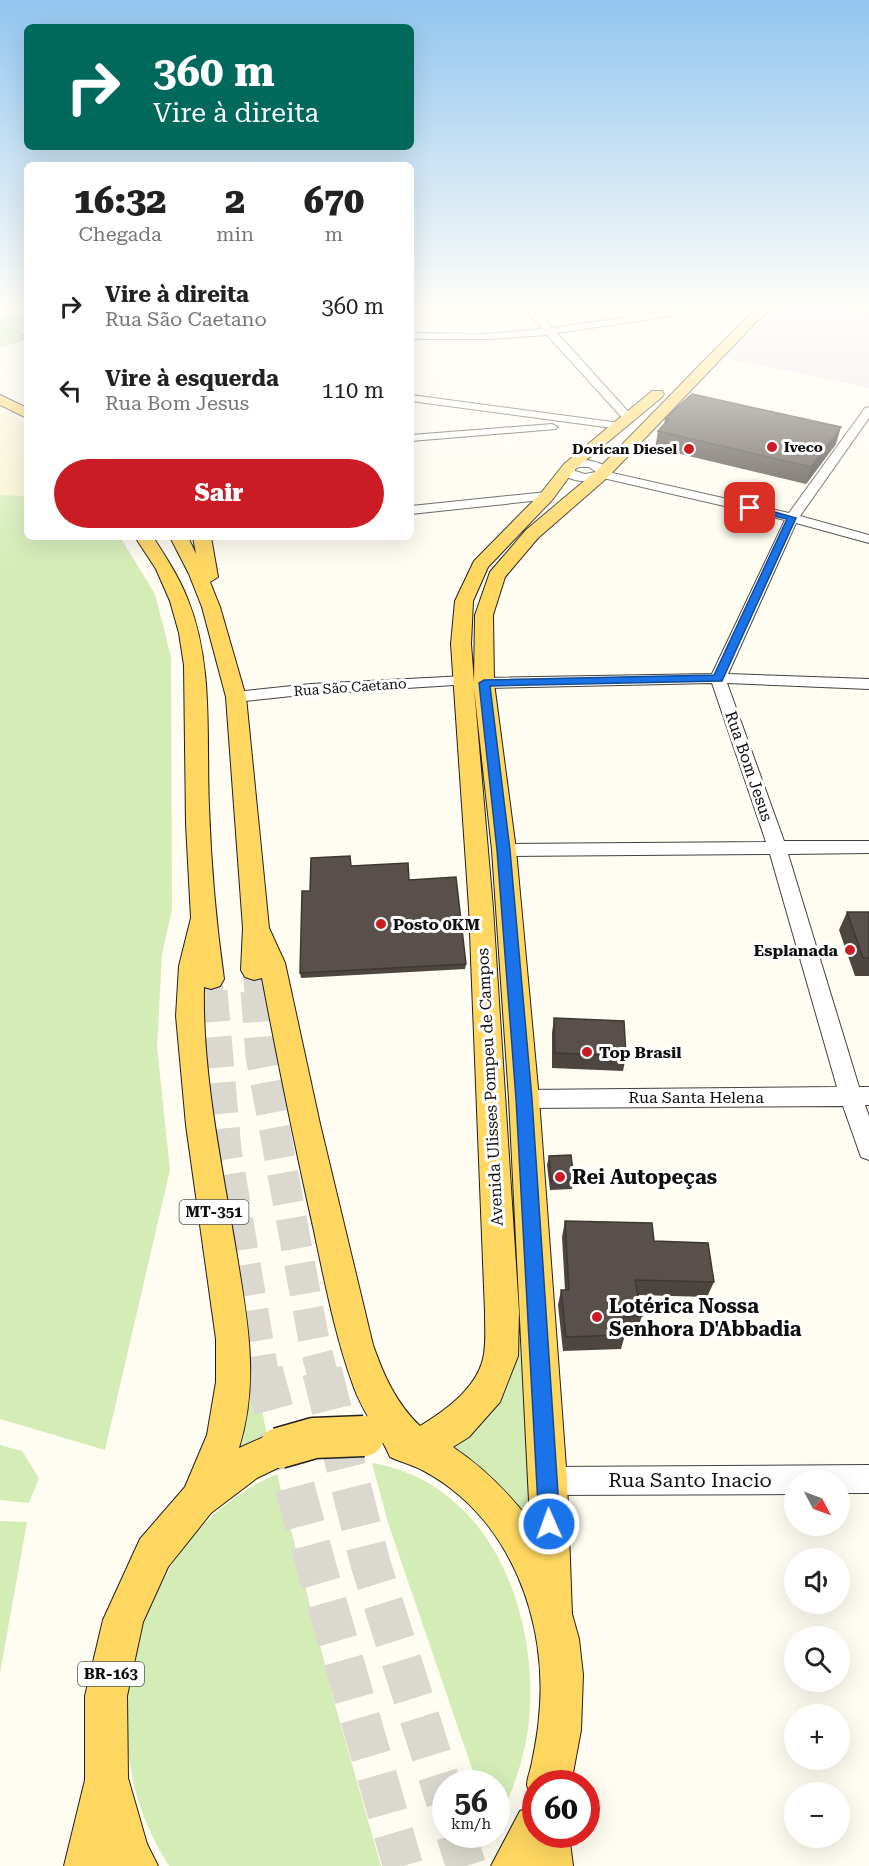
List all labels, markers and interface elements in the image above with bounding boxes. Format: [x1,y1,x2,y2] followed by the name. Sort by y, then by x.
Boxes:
[153,47,275,96] text: 360 m
[54,48,132,126] icon: right
[153,97,319,129] text: Vire à direita
[74,180,166,222] text: 16:32
[225,180,245,222] text: 2
[304,180,364,222] text: 670
[78,222,162,246] text: Chegada
[216,222,254,246] text: min
[325,222,343,246] text: m
[105,282,249,307] text: Vire à direita
[54,290,87,323] icon: right
[321,294,384,319] text: 360 m
[105,307,267,331] text: Rua São Caetano
[105,366,279,391] text: Vire à esquerda
[54,374,87,407] icon: left
[321,378,384,403] text: 110 m
[105,391,249,415] text: Rua Bom Jesus
[784,439,823,455] place label: Iveco
[765,440,779,454] marker: Iveco
[572,441,677,457] place label: Dorican Diesel
[682,442,696,456] marker: Dorican Diesel
[54,459,384,528] button: Sair
[724,482,775,533] pin
[733,491,766,524] icon: arrive
[293,675,407,699] street label: Rua São Caetano
[721,708,777,824] street label: Rua Bom Jesus
[393,915,480,934] place label: Posto 0KM
[374,917,388,931] marker: Posto 0KM
[754,941,839,960] place label: Esplanada
[843,943,857,957] marker: Esplanada
[473,947,507,1227] street label: Avenida Ulisses Pompeu de Campos
[599,1043,682,1062] place label: Top Brasil
[580,1045,594,1059] marker: Top Brasil
[628,1088,764,1107] street label: Rua Santa Helena
[572,1165,717,1189] place label: Rei Autopeças
[553,1170,567,1184] marker: Rei Autopeças
[180,1200,248,1224] road number: MT-351
[609,1294,802,1341] place label: Lotérica Nossa Senhora D'Abbadia
[590,1310,604,1324] marker: Lotérica Nossa Senhora D'Abbadia
[608,1468,772,1492] street label: Rua Santo Inacio
[784,1470,850,1536] north arrow
[784,1470,850,1848] map controls
[517,1492,581,1556] position arrow
[784,1548,850,1614] button: sound
[784,1626,850,1692] button: search
[78,1662,144,1686] road number: BR-163
[784,1704,850,1770] button: +
[522,1770,600,1848] speed limit sign: 60
[784,1782,850,1848] button: −
[454,1784,488,1819] text: 56
[451,1815,491,1833] text: km/h

